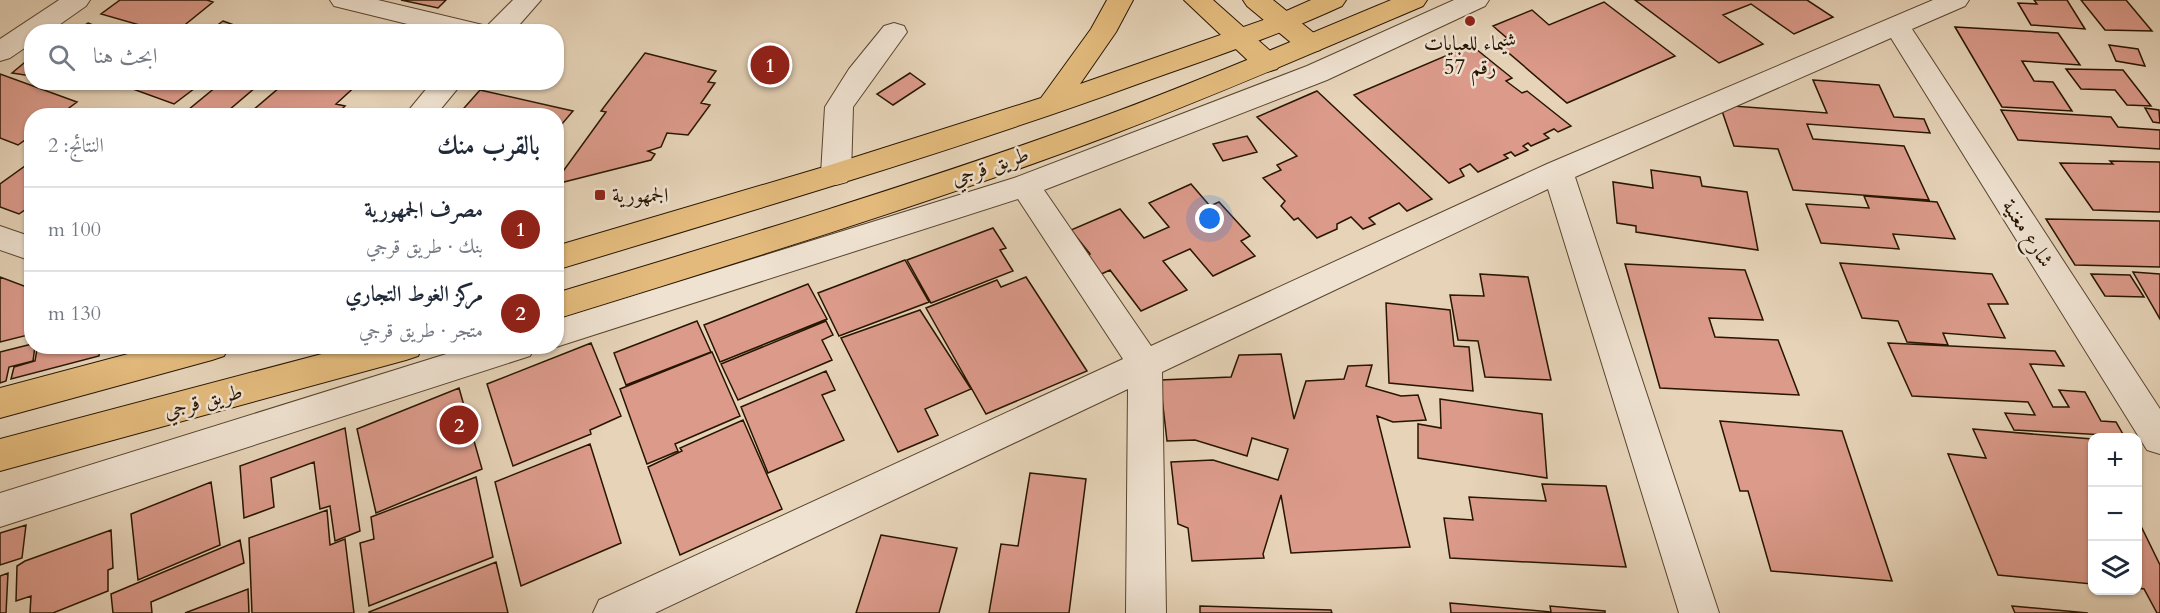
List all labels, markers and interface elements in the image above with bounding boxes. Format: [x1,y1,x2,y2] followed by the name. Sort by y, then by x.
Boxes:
[1463,14,1477,28] marker: شيماء للعبايات رقم 57
[24,24,564,90] search box
[1424,29,1516,87] place label: شيماء للعبايات رقم 57
[45,41,78,74] icon: search
[93,41,158,71] text: ابحث هنا
[750,42,790,88] pin: 1
[437,128,540,163] text: بالقرب منك
[48,132,104,159] text: النتائج: 2
[947,140,1034,195] street label: طريق قرجي
[612,181,669,210] place label: الجمهورية
[593,188,607,202] marker: الجمهورية
[1992,193,2060,275] street label: شارع مغنية
[364,195,483,225] text: مصرف الجمهورية
[1195,204,1224,233] your location
[48,216,101,243] text: 100 m
[515,216,526,243] text: 1
[366,233,483,260] text: بنك · طريق قرجي
[345,279,483,309] text: مركز الغوط التجاري
[48,300,101,327] text: 130 m
[515,300,526,327] text: 2
[359,317,483,344] text: متجر · طريق قرجي
[161,377,246,428] street label: طريق قرجي
[440,402,478,448] pin: 2
[2088,433,2142,595] map controls
[2088,433,2142,487] button: +
[2088,487,2142,541] button: −
[2088,541,2142,595] button: layers

